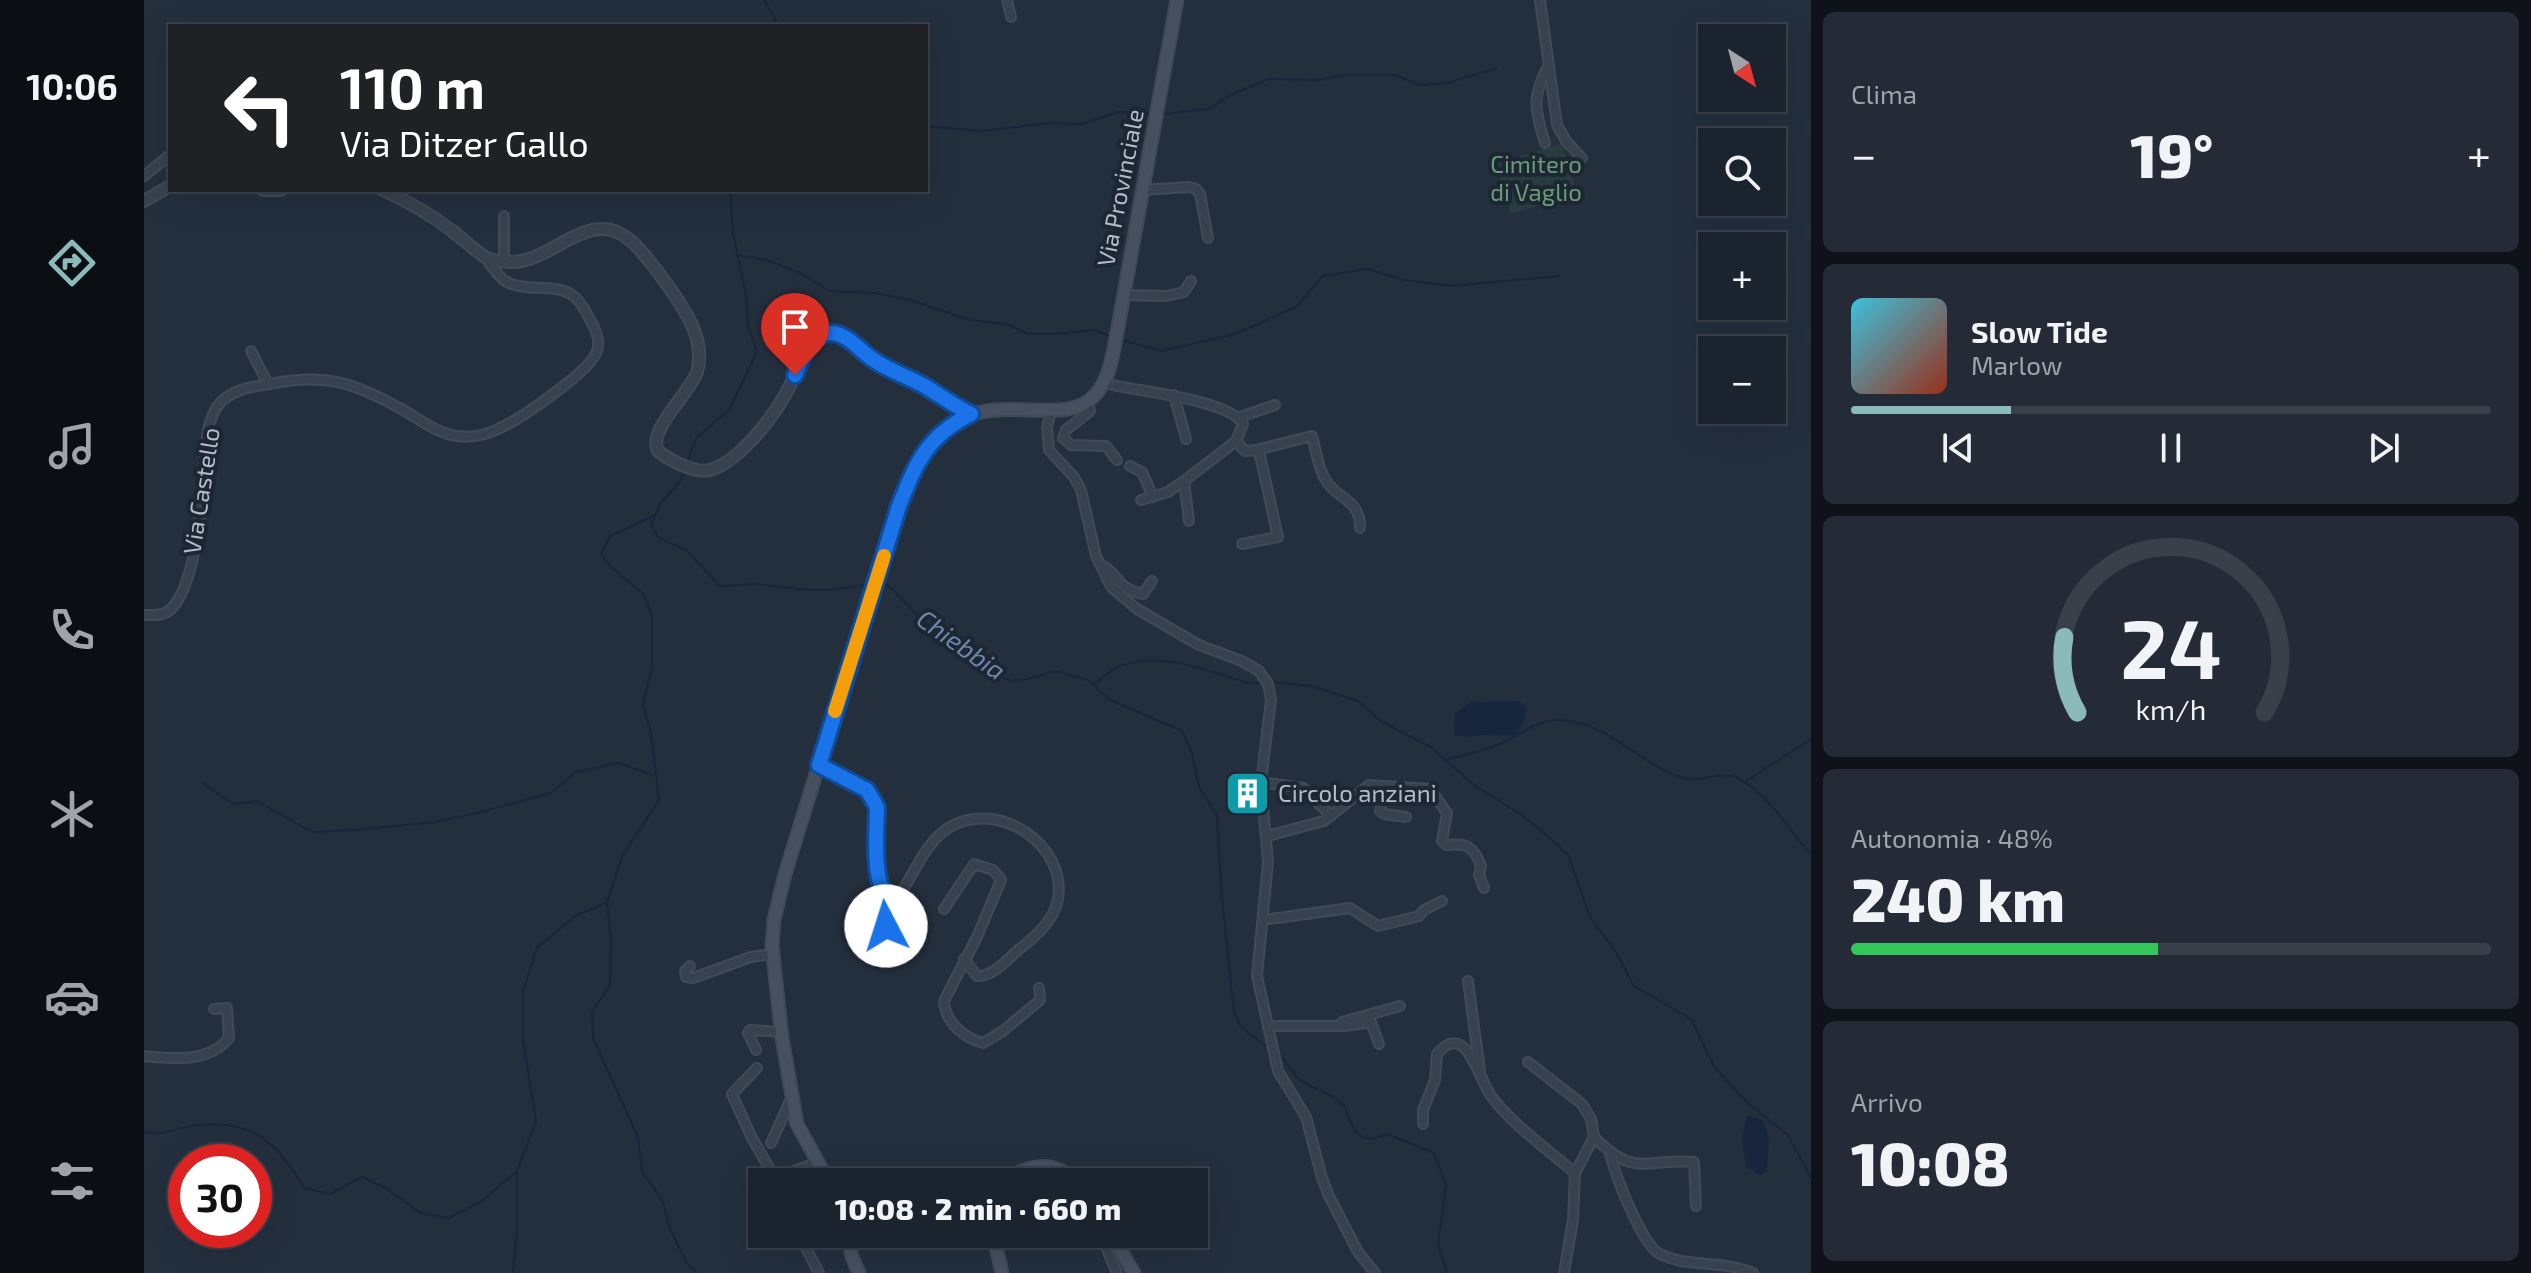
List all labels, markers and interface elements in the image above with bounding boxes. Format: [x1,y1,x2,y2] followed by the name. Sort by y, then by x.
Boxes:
[1698,24,1786,112] north arrow
[1698,24,1786,424] map controls
[340,53,485,120] text: 110 m
[208,56,312,160] icon: left
[26,64,118,107] text: 10:06
[1851,78,1917,109] text: Clima
[1090,107,1149,269] street label: Via Provinciale
[2130,118,2213,190] text: 19°
[340,121,589,164] text: Via Ditzer Gallo
[1851,127,1877,180] text: −
[2467,127,2491,180] text: +
[1698,128,1786,216] button: search
[1490,149,1582,206] park label: Cimitero di Vaglio
[1698,232,1786,320] button: +
[44,235,100,291] icon: directions
[761,293,829,375] pin
[773,305,817,349] icon: arrive
[1971,313,2108,349] text: Slow Tide
[1698,336,1786,424] button: −
[1971,349,2062,380] text: Marlow
[44,418,100,474] icon: music
[176,425,225,556] street label: Via Castello
[1936,426,1980,470] icon: previous
[2149,426,2193,470] icon: pause
[2362,426,2406,470] icon: next
[2120,595,2222,695] text: 24
[44,602,100,658] icon: phone
[912,602,1012,685] water label: Chiebbia
[2136,691,2206,726] text: km/h
[1223,770,1271,818] building icon: Circolo anziani
[1278,778,1437,807] place label: Circolo anziani
[44,786,100,842] icon: climate
[1851,822,2053,853] text: Autonomia · 48%
[1851,862,2065,934] text: 240 km
[844,884,928,968] position arrow
[44,969,100,1025] icon: car
[1851,1086,1923,1117] text: Arrivo
[1851,1126,2010,1198] text: 10:08
[168,1144,272,1248] speed limit sign: 30
[44,1153,100,1209] icon: filters
[835,1190,1121,1226] text: 10:08 · 2 min · 660 m

